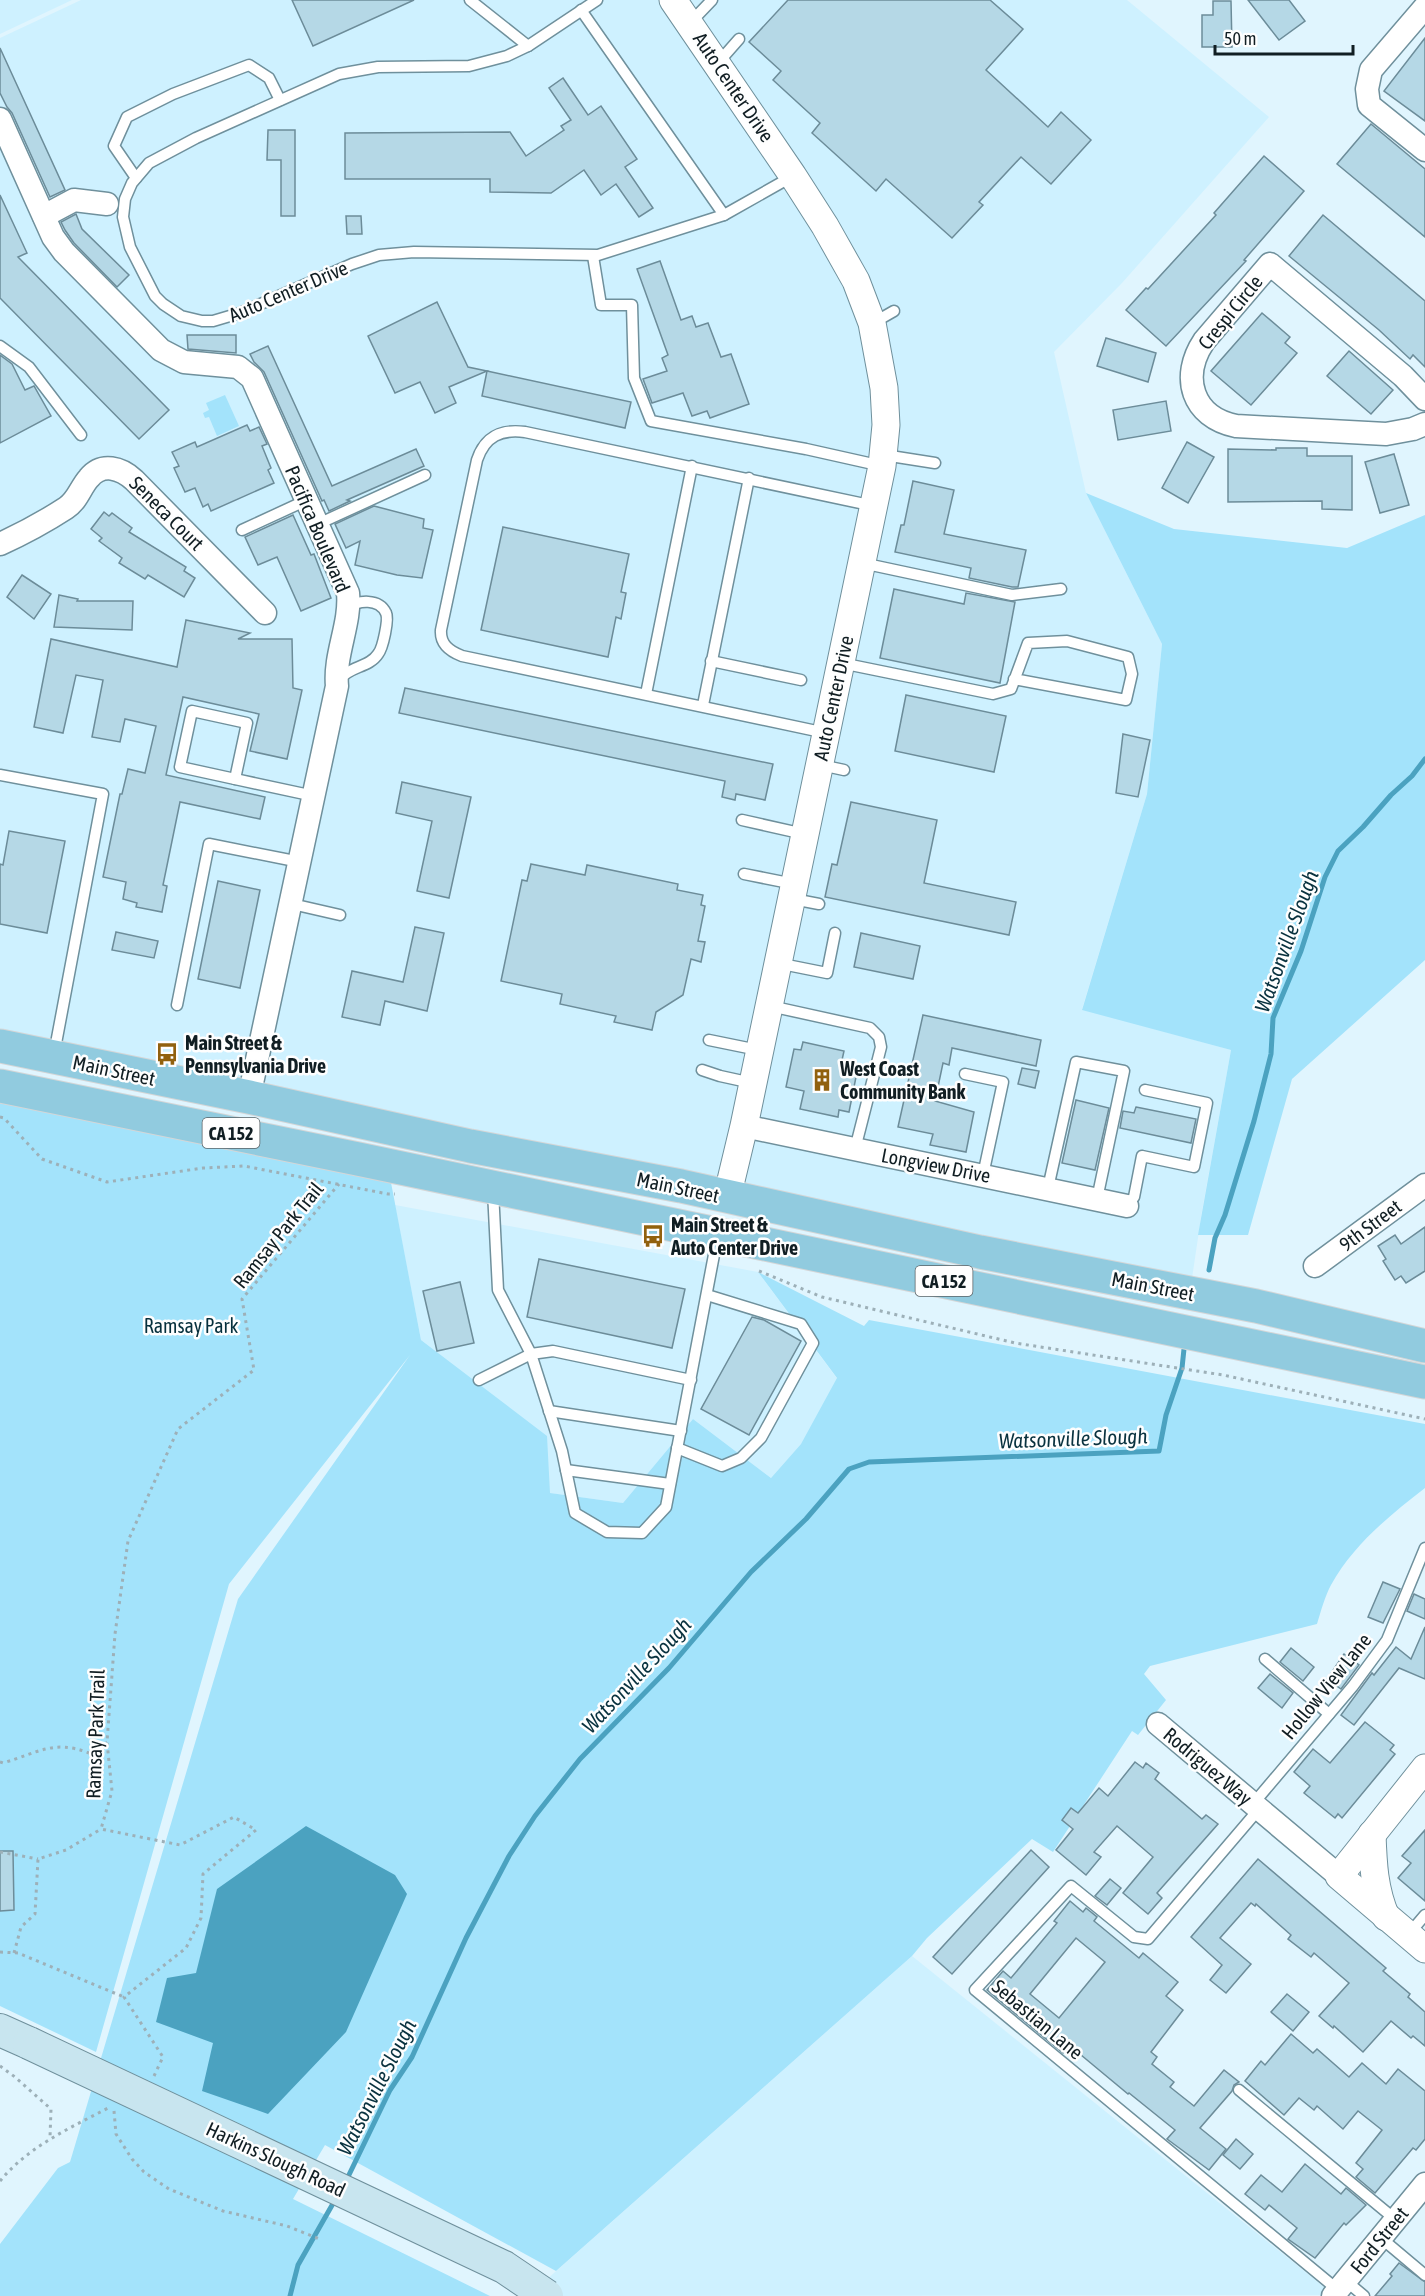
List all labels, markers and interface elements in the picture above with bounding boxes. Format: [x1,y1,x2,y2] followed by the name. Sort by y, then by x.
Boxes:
[1215,18,1353,56] scale bar
[689,28,779,146] street label: Auto Center Drive
[1224,28,1256,49] text: 50 m
[225,256,351,326] street label: Auto Center Drive
[1193,270,1267,354] street label: Crespi Circle
[281,462,355,596] street label: Pacifica Boulevard
[125,471,209,555] street label: Seneca Court
[809,633,857,763] street label: Auto Center Drive
[1249,867,1323,1015] water label: Watsonville Slough
[185,1031,326,1077] place label: Main Street & Pennsylvania Drive
[154,1041,180,1067] bus stop icon: Main Street & Pennsylvania Drive
[71,1050,158,1090] street label: Main Street
[839,1057,965,1103] place label: West Coast Community Bank
[809,1067,835,1093] building icon: West Coast Community Bank
[202,1118,260,1148] road number: CA 152
[879,1143,993,1187] street label: Longview Drive
[635,1167,722,1207] street label: Main Street
[228,1177,328,1293] street label: Ramsay Park Trail
[1335,1194,1406,1256] street label: 9th Street
[670,1213,798,1259] place label: Main Street & Auto Center Drive
[640,1223,666,1249] bus stop icon: Main Street & Auto Center Drive
[916,1266,972,1296] road number: CA 152
[1110,1267,1196,1305] street label: Main Street
[144,1314,238,1337] park label: Ramsay Park
[998,1423,1148,1453] water label: Watsonville Slough
[577,1612,695,1738] water label: Watsonville Slough
[1276,1629,1376,1743] street label: Hollow View Lane
[81,1668,109,1799] street label: Ramsay Park Trail
[1159,1722,1257,1810] street label: Rodriguez Way
[988,1974,1088,2064] street label: Sebastian Lane
[332,2015,420,2159] water label: Watsonville Slough
[203,2117,349,2201] street label: Harkins Slough Road
[1345,2202,1413,2278] street label: Ford Street

